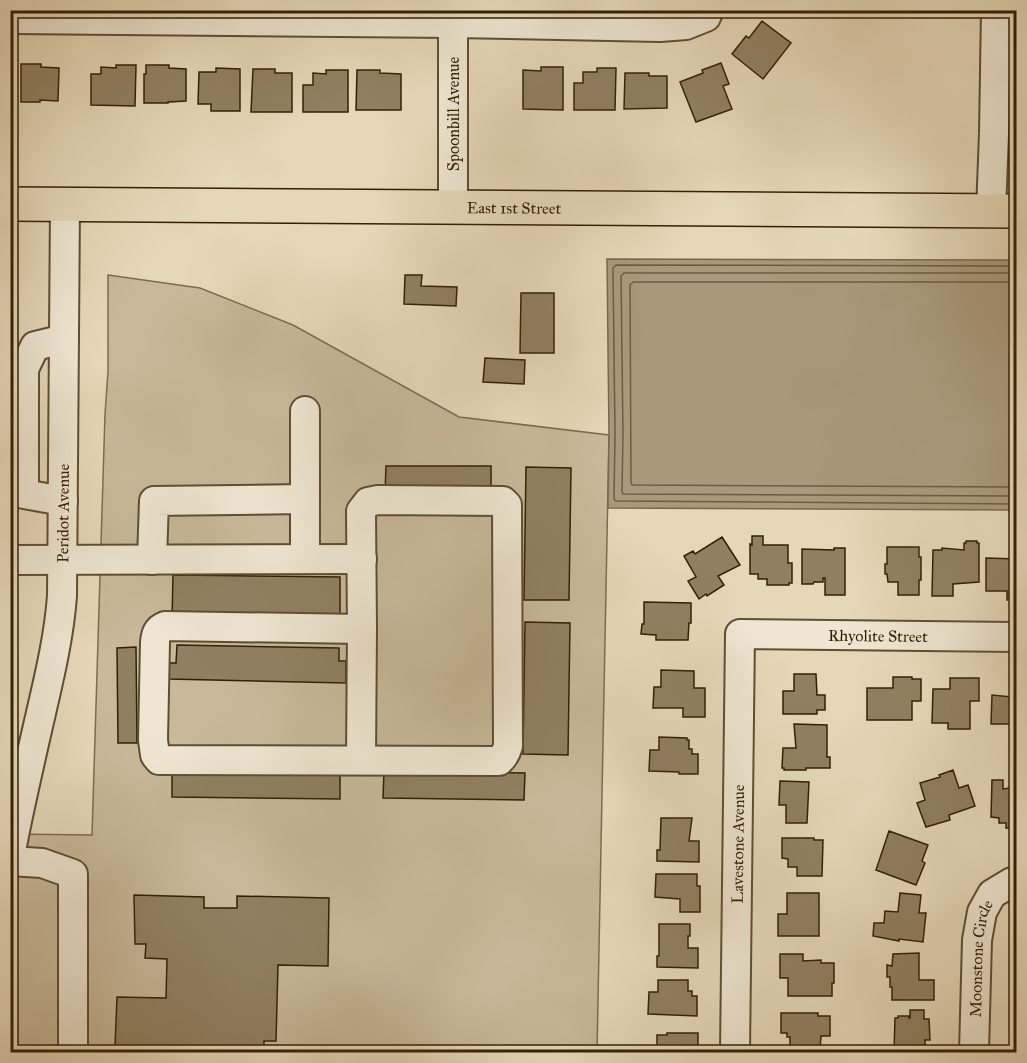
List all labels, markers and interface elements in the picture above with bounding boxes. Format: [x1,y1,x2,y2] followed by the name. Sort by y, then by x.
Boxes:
[444,56,463,171] street label: Spoonbill Avenue
[467,198,562,218] street label: East 1st Street
[53,463,73,563] street label: Peridot Avenue
[828,626,928,646] street label: Rhyolite Street
[728,784,748,904] street label: Lavestone Avenue
[966,896,997,1018] street label: Moonstone Circle

